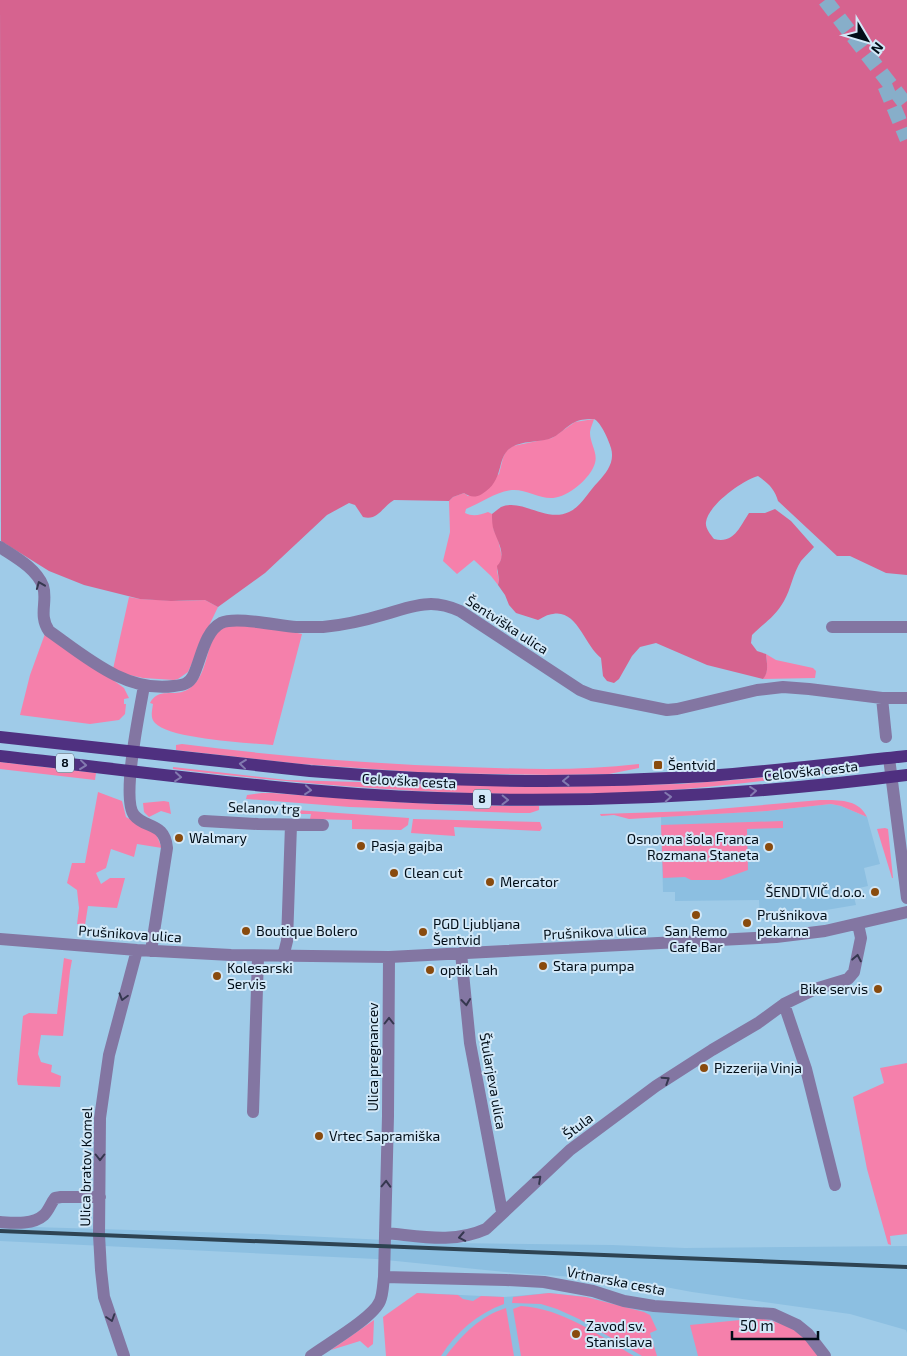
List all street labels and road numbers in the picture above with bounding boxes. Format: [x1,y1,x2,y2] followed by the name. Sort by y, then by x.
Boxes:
[463,592,552,658] street label: Šentviška ulica
[56,754,74,772] road number: 8
[763,757,859,784] street label: Celovška cesta
[361,770,457,791] street label: Celovška cesta
[473,790,491,809] road number: 8
[228,798,300,817] street label: Selanov trg
[543,920,647,943] street label: Prušnikova ulica
[78,921,182,946] street label: Prušnikova ulica
[364,1002,381,1112] street label: Ulica pregnancev
[477,1031,510,1131] street label: Štularjeva ulica
[76,1106,95,1227] street label: Ulica bratov Komel
[559,1109,596,1142] street label: Štula
[565,1263,667,1298] street label: Vrtnarska cesta

